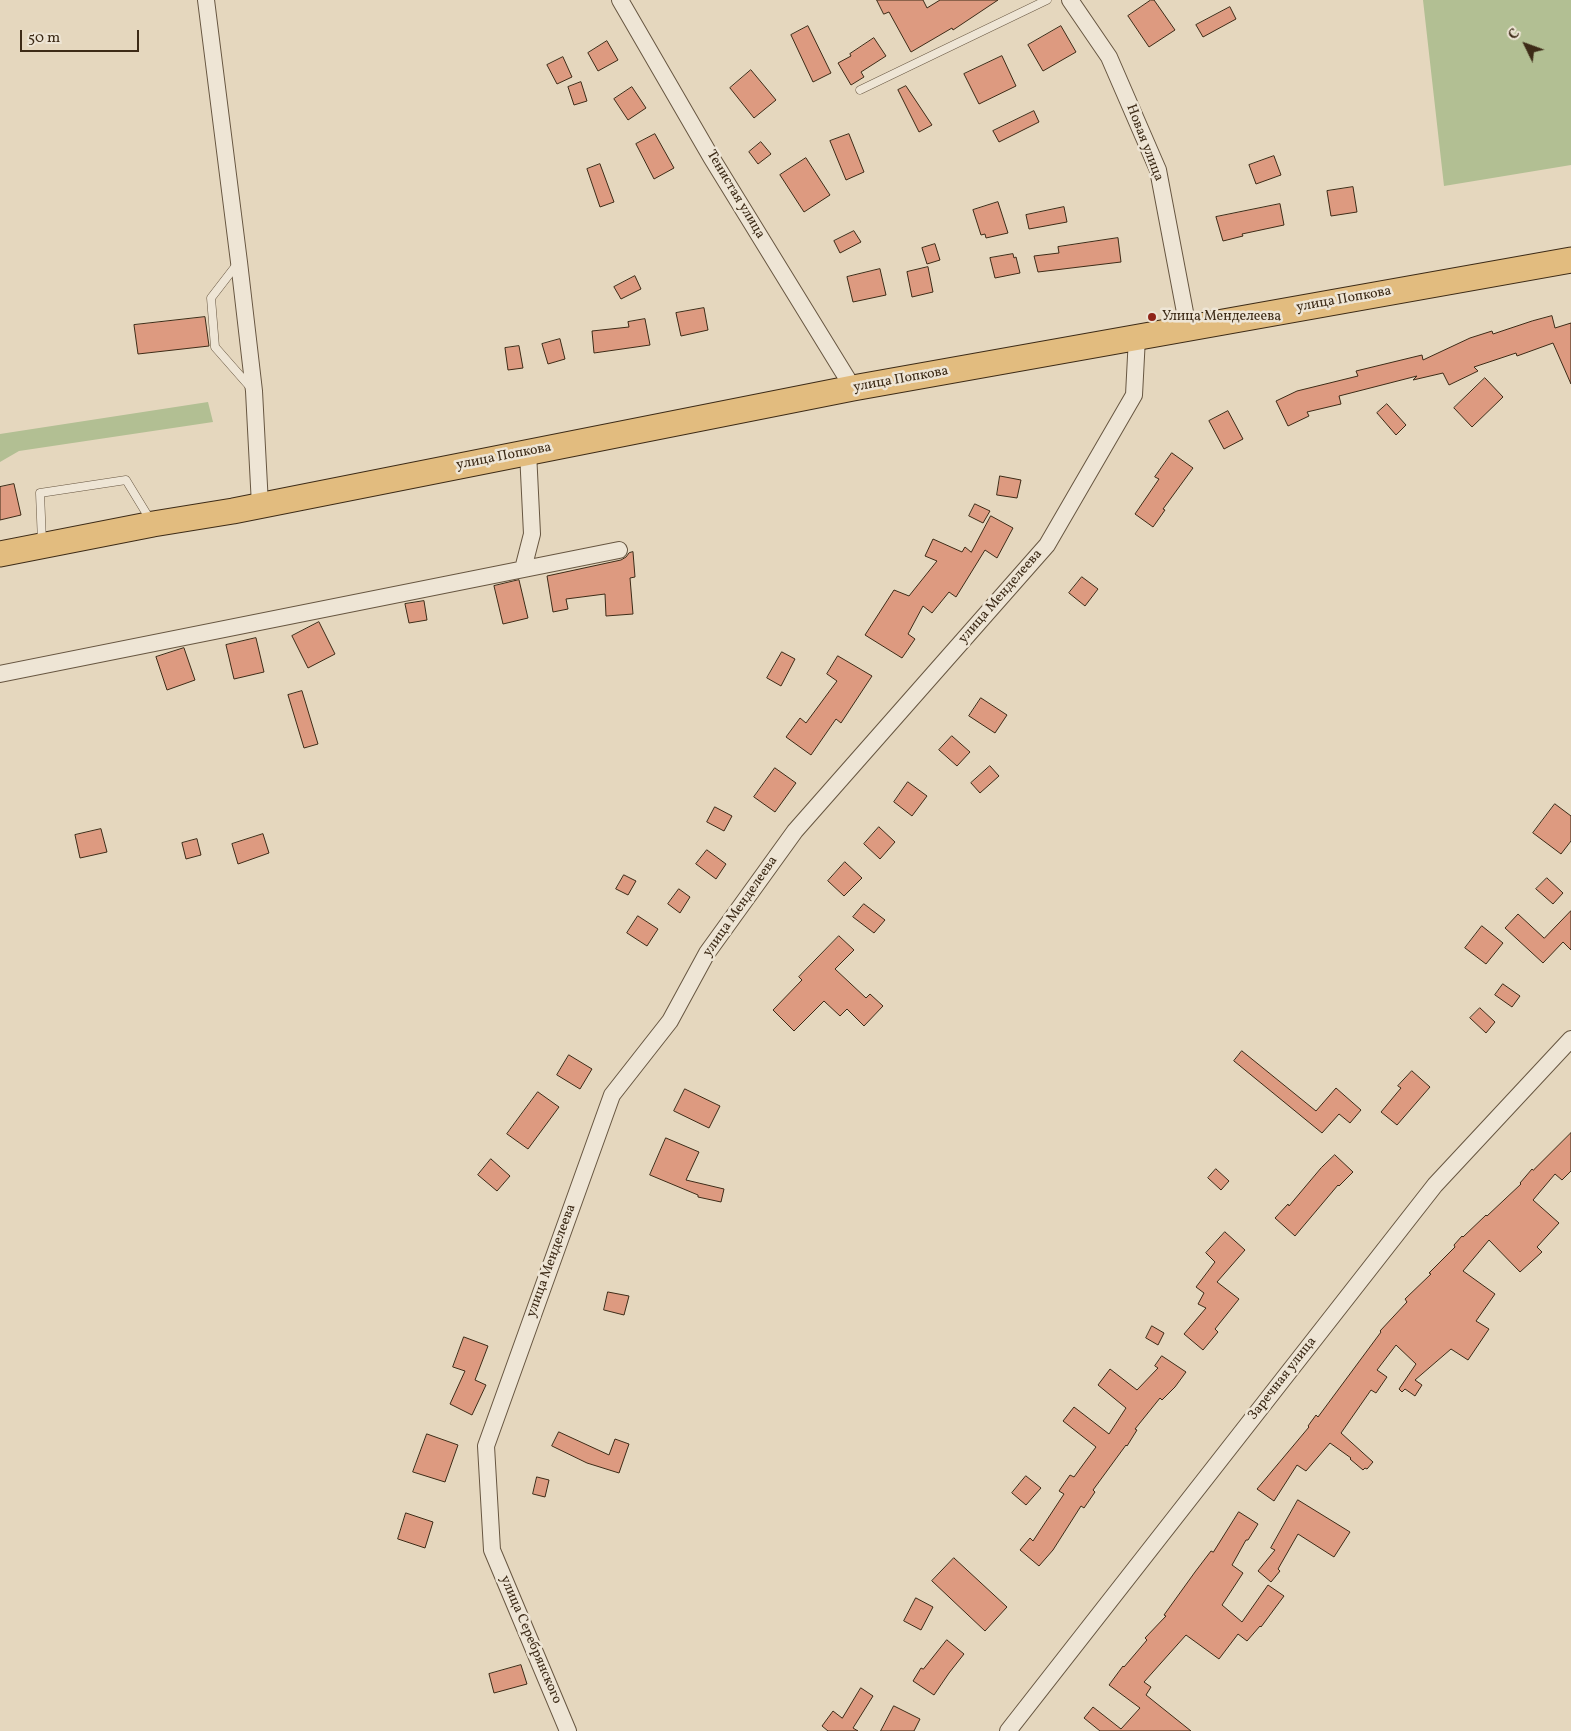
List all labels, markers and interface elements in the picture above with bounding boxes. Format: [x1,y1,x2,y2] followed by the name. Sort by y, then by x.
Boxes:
[22,20,141,52] scale bar
[1501,20,1551,70] north arrow
[1504,25,1525,44] text: С
[28,28,60,49] text: 50 m
[1122,102,1166,184] street label: Новая улица
[702,148,768,242] street label: Тенистая улица
[1295,283,1393,317] street label: улица Попкова
[1162,309,1281,325] place label: Улица Менделеева
[1146,311,1158,323] marker: Улица Менделеева
[852,363,950,397] street label: улица Попкова
[455,440,553,474] street label: улица Попкова
[956,546,1046,648] street label: улица Менделеева
[700,853,782,961] street label: улица Менделеева
[524,1202,580,1320] street label: улица Менделеева
[1245,1334,1321,1424] street label: Заречная улица
[495,1573,565,1707] street label: улица Серебрянского

